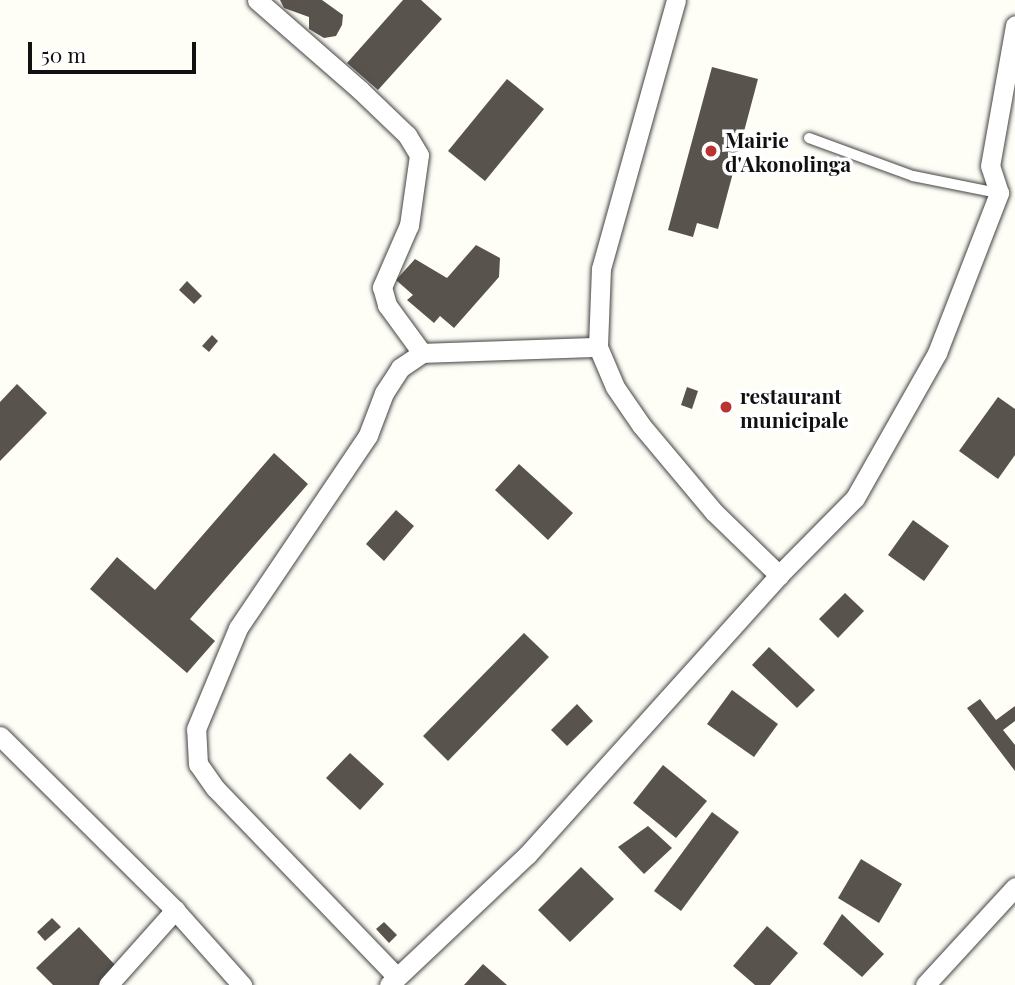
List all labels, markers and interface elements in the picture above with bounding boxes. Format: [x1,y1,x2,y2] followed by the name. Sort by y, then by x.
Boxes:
[32,28,200,72] scale bar
[41,40,86,68] text: 50 m
[725,126,851,176] place label: Mairie d'Akonolinga
[703,143,719,159] marker: Mairie d'Akonolinga
[740,382,849,432] place label: restaurant municipale
[718,399,734,415] marker: restaurant municipale

